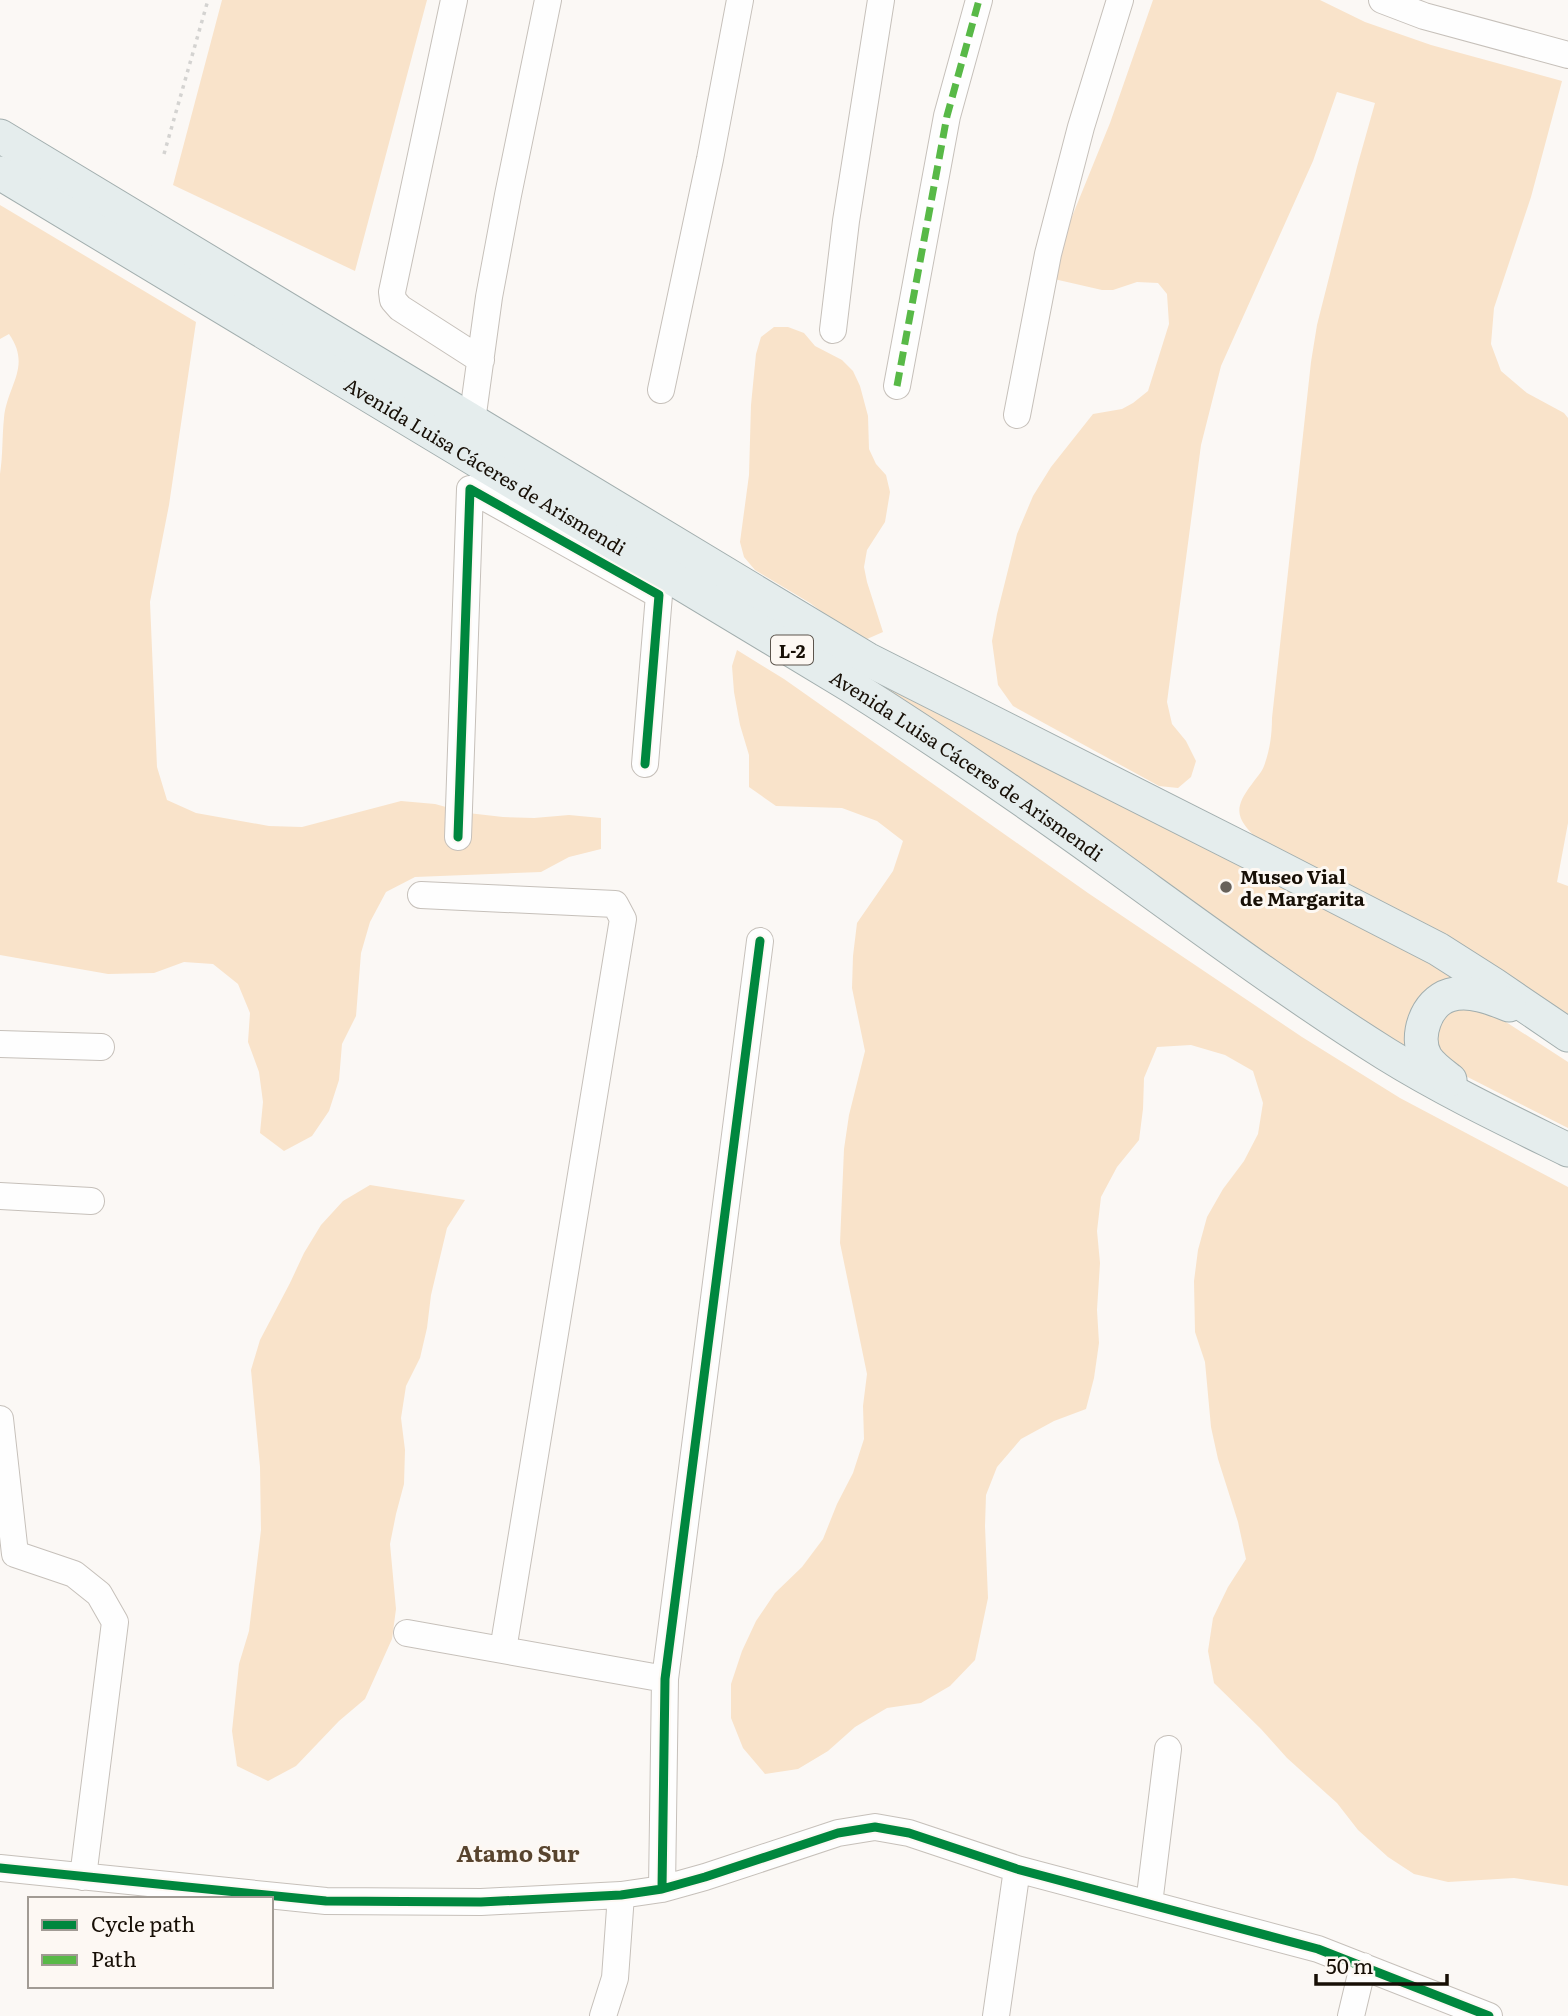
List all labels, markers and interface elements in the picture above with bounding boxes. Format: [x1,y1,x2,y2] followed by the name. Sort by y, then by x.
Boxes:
[340,370,632,561] street label: Avenida Luisa Cáceres de Arismendi
[771,636,813,664] road number: L-2
[825,663,1110,867] street label: Avenida Luisa Cáceres de Arismendi
[1240,862,1365,912] place label: Museo Vial de Margarita
[1218,879,1234,895] marker: Museo Vial de Margarita
[456,1835,580,1869] district label: Atamo Sur
[28,1897,273,1988] legend
[91,1907,195,1938] text: Cycle path
[91,1942,137,1973] text: Path
[1316,1942,1447,1986] scale bar
[1326,1949,1373,1980] text: 50 m

